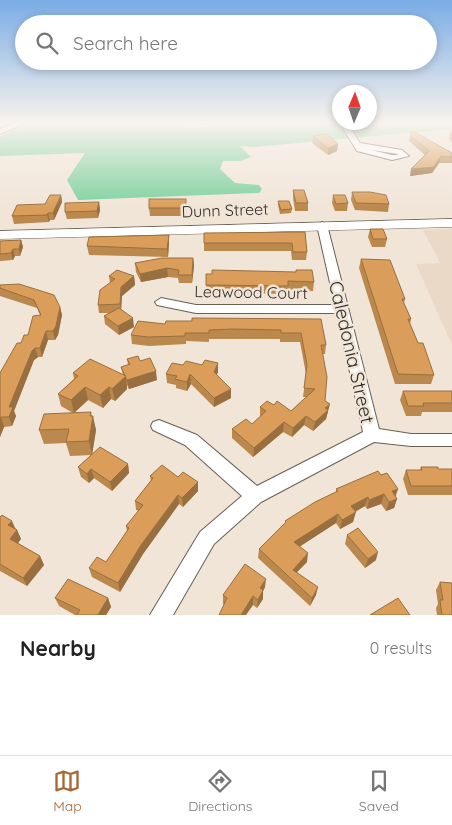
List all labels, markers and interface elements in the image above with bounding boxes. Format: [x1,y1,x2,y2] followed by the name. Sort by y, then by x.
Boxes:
[15,15,437,70] search box
[33,29,61,57] icon: search
[73,31,178,55] text: Search here
[332,85,377,130] north arrow
[181,198,269,222] street label: Dunn Street
[324,278,380,426] street label: Caledonia Street
[194,281,308,303] street label: Leawood Court
[20,635,96,661] text: Nearby
[370,638,432,658] text: 0 results
[53,767,82,815] tab: Map
[188,767,252,815] tab: Directions
[359,767,399,815] tab: Saved

